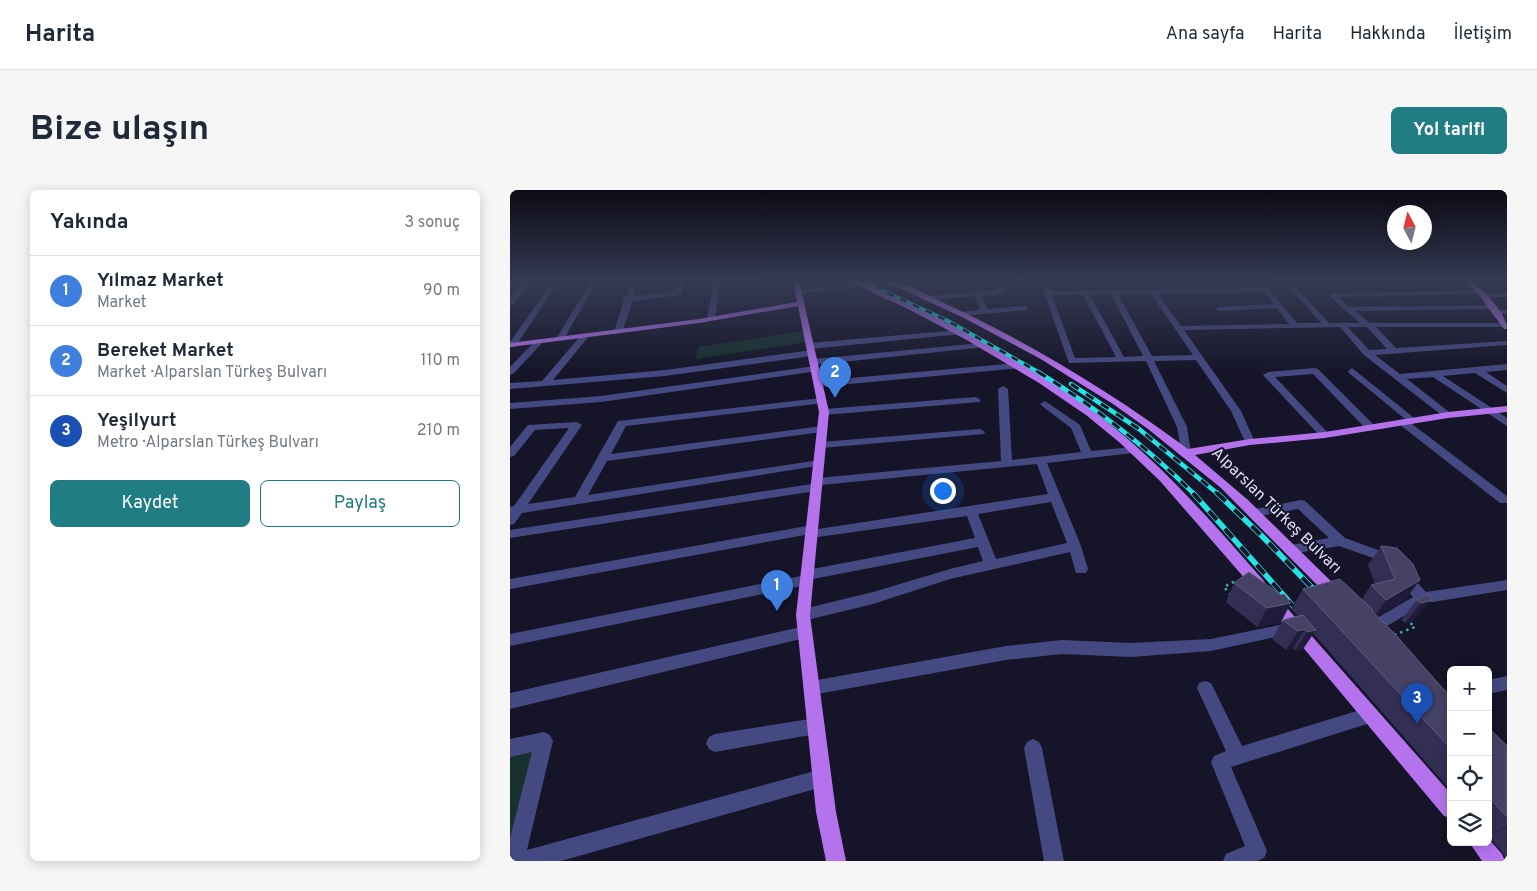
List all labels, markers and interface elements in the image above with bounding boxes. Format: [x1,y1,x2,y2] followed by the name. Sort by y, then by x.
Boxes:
[25,20,95,50] text: Harita
[1166,23,1245,46] text: Ana sayfa
[1273,23,1322,46] text: Harita
[1350,23,1425,46] text: Hakkında
[1453,23,1512,46] text: İletişim
[1391,107,1507,154] button: Yol tarifi
[30,108,209,152] text: Bize ulaşın
[1387,205,1432,250] north arrow
[50,209,129,236] text: Yakında
[404,213,460,233] text: 3 sonuç
[97,269,224,293] text: Yılmaz Market
[63,281,69,301] text: 1
[423,281,460,301] text: 90 m
[97,293,147,313] text: Market
[97,339,234,363] text: Bereket Market
[61,351,71,371] text: 2
[420,351,460,371] text: 110 m
[819,357,851,398] pin: 2
[97,363,327,383] text: Market · Alparslan Türkeş Bulvarı
[97,409,176,433] text: Yeşilyurt
[61,421,71,441] text: 3
[417,421,460,441] text: 210 m
[97,433,319,453] text: Metro · Alparslan Türkeş Bulvarı
[1207,444,1345,578] street label: Alparslan Türkeş Bulvarı
[930,478,956,504] your location
[50,480,250,527] button: Kaydet
[260,480,460,527] button: Paylaş
[761,570,793,611] pin: 1
[1447,666,1492,846] map controls
[1447,666,1492,711] button: +
[1401,683,1433,724] pin: 3
[1447,711,1492,756] button: −
[1447,756,1492,801] button: locate
[1447,801,1492,846] button: layers

